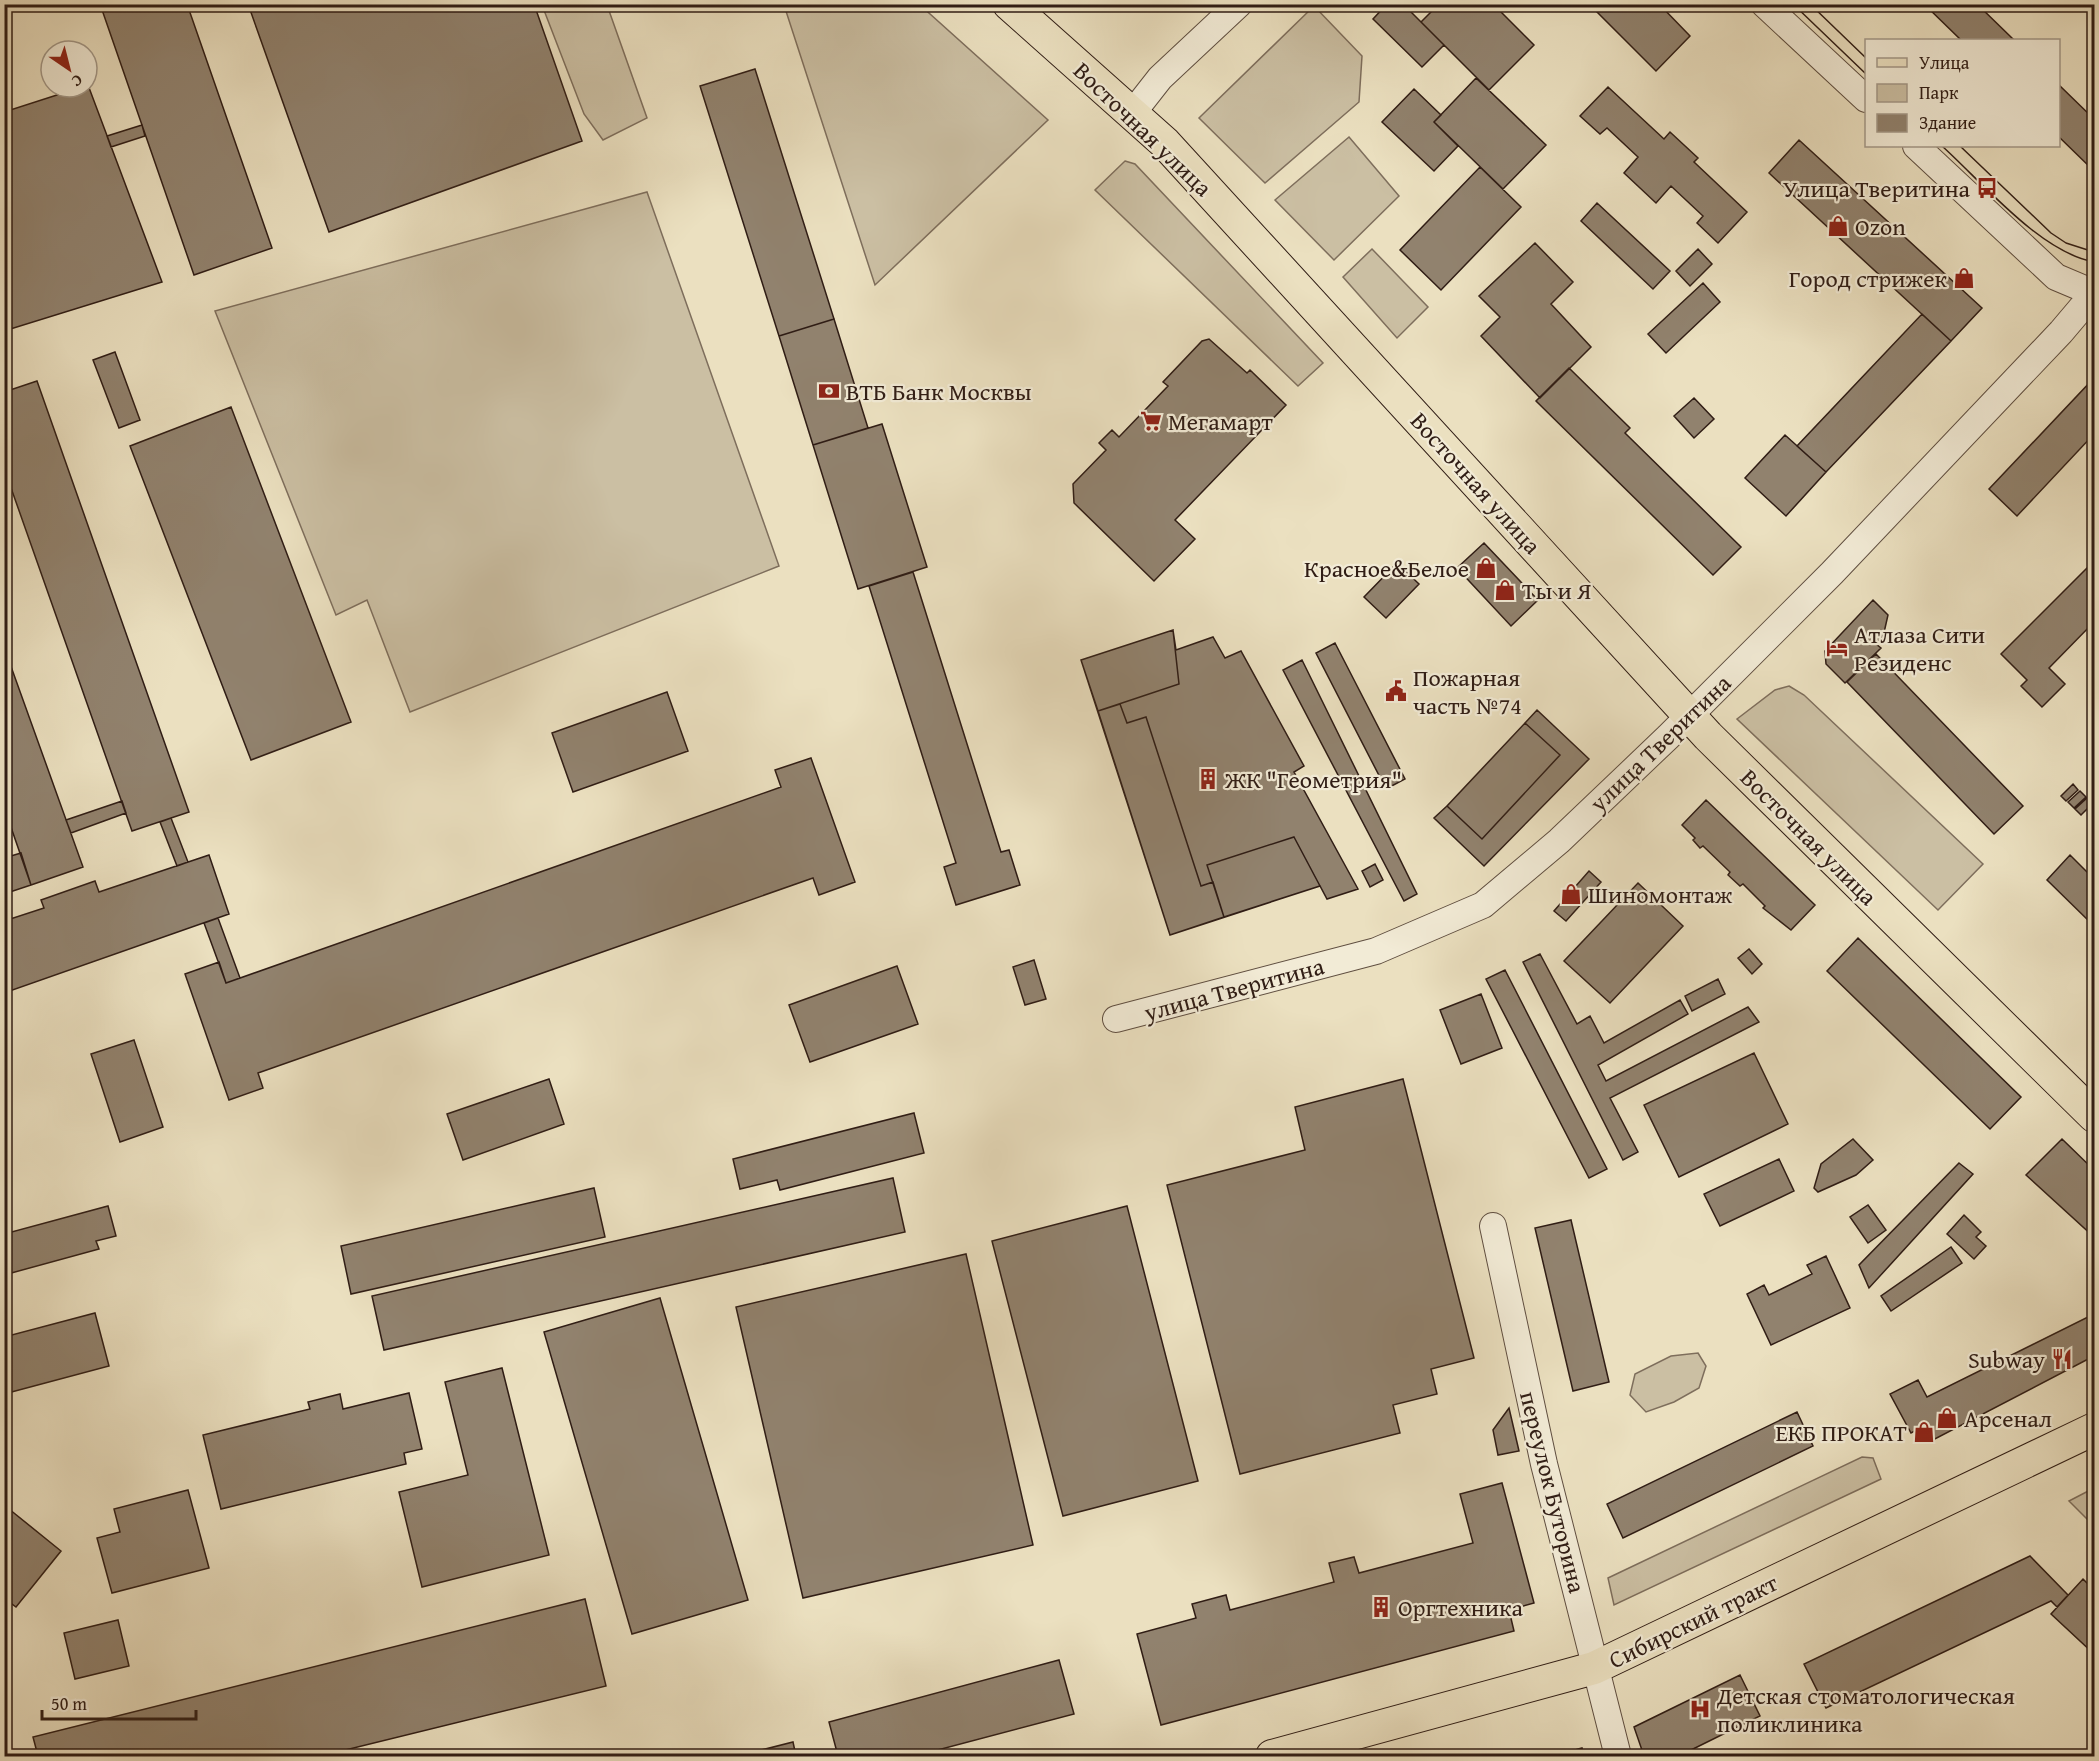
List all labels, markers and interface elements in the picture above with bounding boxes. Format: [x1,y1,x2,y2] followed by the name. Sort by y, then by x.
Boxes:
[39,39,99,99] north arrow
[1865,39,2060,147] legend
[1919,49,1970,76] text: Улица
[1066,54,1221,205] street label: Восточная улица
[67,69,88,94] text: С
[1919,79,1959,106] text: Парк
[1919,109,1976,136] text: Здание
[1783,171,1971,206] place label: Улица Тверитина
[1975,176,1999,200] bus stop icon: Улица Тверитина
[1855,209,1906,244] place label: Ozon
[1826,214,1850,238] shop icon: Ozon
[1789,261,1947,296] place label: Город стрижек
[1952,266,1976,290] shop icon: Город стрижек
[846,374,1032,409] place label: ВТБ Банк Москвы
[817,379,841,403] bank icon: ВТБ Банк Москвы
[1168,404,1273,439] place label: Мегамарт
[1403,404,1550,562] street label: Восточная улица
[1139,409,1163,433] supermarket icon: Мегамарт
[1304,551,1469,586] place label: Красное&Белое
[1474,556,1498,580] shop icon: Красное&Белое
[1522,573,1591,608] place label: Ты и Я
[1493,578,1517,602] shop icon: Ты и Я
[1854,617,1985,680] place label: Атлаза Сити Резиденс
[1825,636,1849,660] hotel icon: Атлаза Сити Резиденс
[1413,660,1522,723] place label: Пожарная часть №74
[1581,666,1739,821] street label: улица Тверитина
[1384,679,1408,703] public building icon: Пожарная часть №74
[1733,761,1886,914] street label: Восточная улица
[1224,762,1402,797] place label: ЖК "Геометрия"
[1196,767,1220,791] building icon: ЖК "Геометрия"
[1588,877,1733,912] place label: Шиномонтаж
[1559,882,1583,906] shop icon: Шиномонтаж
[1139,948,1328,1030] street label: улица Тверитина
[1968,1342,2045,1377] place label: Subway
[2050,1347,2074,1371] restaurant icon: Subway
[1511,1387,1595,1597] street label: переулок Буторина
[1964,1401,2052,1436] place label: Арсенал
[1935,1406,1959,1430] shop icon: Арсенал
[1776,1415,1907,1450] place label: ЕКБ ПРОКАТ
[1912,1420,1936,1444] shop icon: ЕКБ ПРОКАТ
[1603,1565,1784,1677] street label: Сибирский тракт
[1398,1590,1523,1625] place label: Оргтехника
[1369,1595,1393,1619] building icon: Оргтехника
[1716,1678,2015,1741] place label: Детская стоматологическая поликлиника
[42,1683,196,1721] scale bar
[51,1690,87,1717] text: 50 m
[1688,1697,1712,1721] hospital icon: Детская стоматологическая поликлиника

